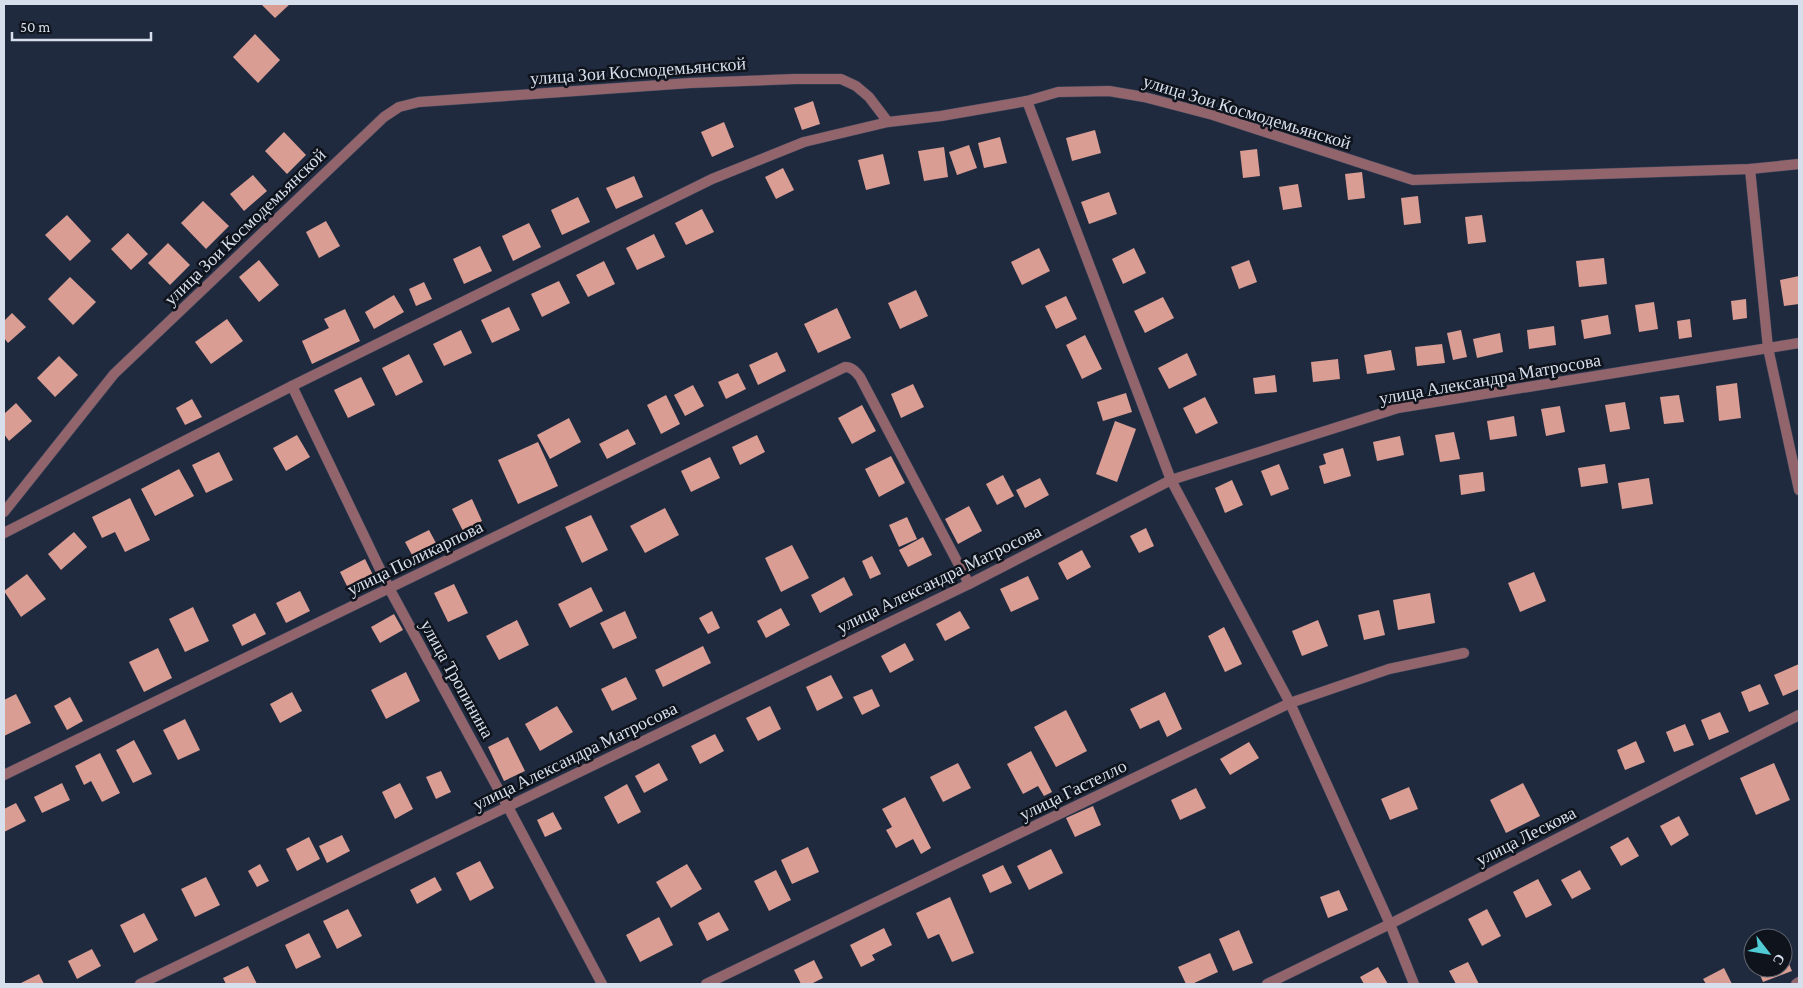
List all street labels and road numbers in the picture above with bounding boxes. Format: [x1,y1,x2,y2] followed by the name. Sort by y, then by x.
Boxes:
[529,53,747,89] street label: улица Зои Космодемьянской
[1141,71,1354,153] street label: улица Зои Космодемьянской
[160,144,330,309] street label: улица Зои Космодемьянской
[1378,350,1602,408] street label: улица Александра Матросова
[344,516,486,600] street label: улица Поликарпова
[834,521,1044,637] street label: улица Александра Матросова
[416,616,498,742] street label: улица Тропинина
[470,698,680,814] street label: улица Александра Матросова
[1016,755,1130,825] street label: улица Гастелло
[1473,802,1579,870] street label: улица Лескова

